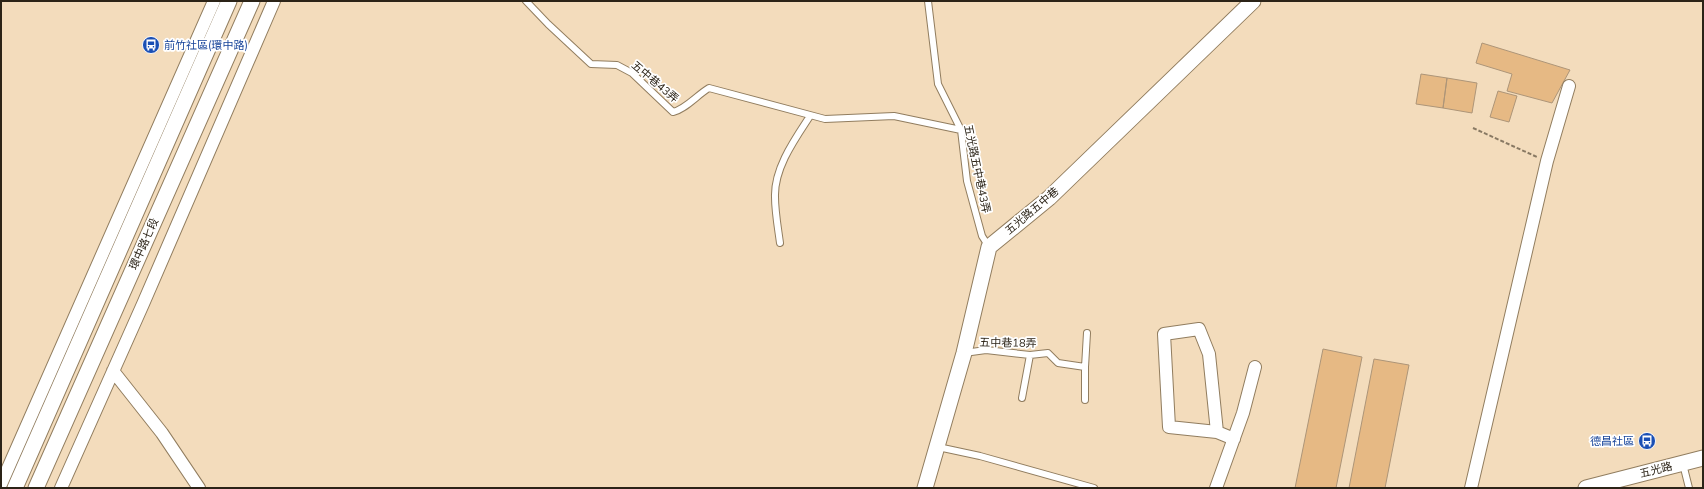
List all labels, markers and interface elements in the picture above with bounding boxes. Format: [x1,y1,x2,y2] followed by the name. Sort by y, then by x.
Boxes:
[141,35,161,55] bus stop icon: 前竹社區(環中路)
[164,38,248,53] place label: 前竹社區(環中路)
[628,58,682,106] street label: 五中巷43弄
[960,123,994,215] street label: 五光路五中巷43弄
[1002,184,1062,238] street label: 五光路五中巷
[126,216,162,272] street label: 環中路七段
[979,335,1037,351] street label: 五中巷18弄
[1637,431,1657,451] bus stop icon: 德昌社區
[1590,434,1634,449] place label: 德昌社區
[1638,459,1674,481] street label: 五光路

